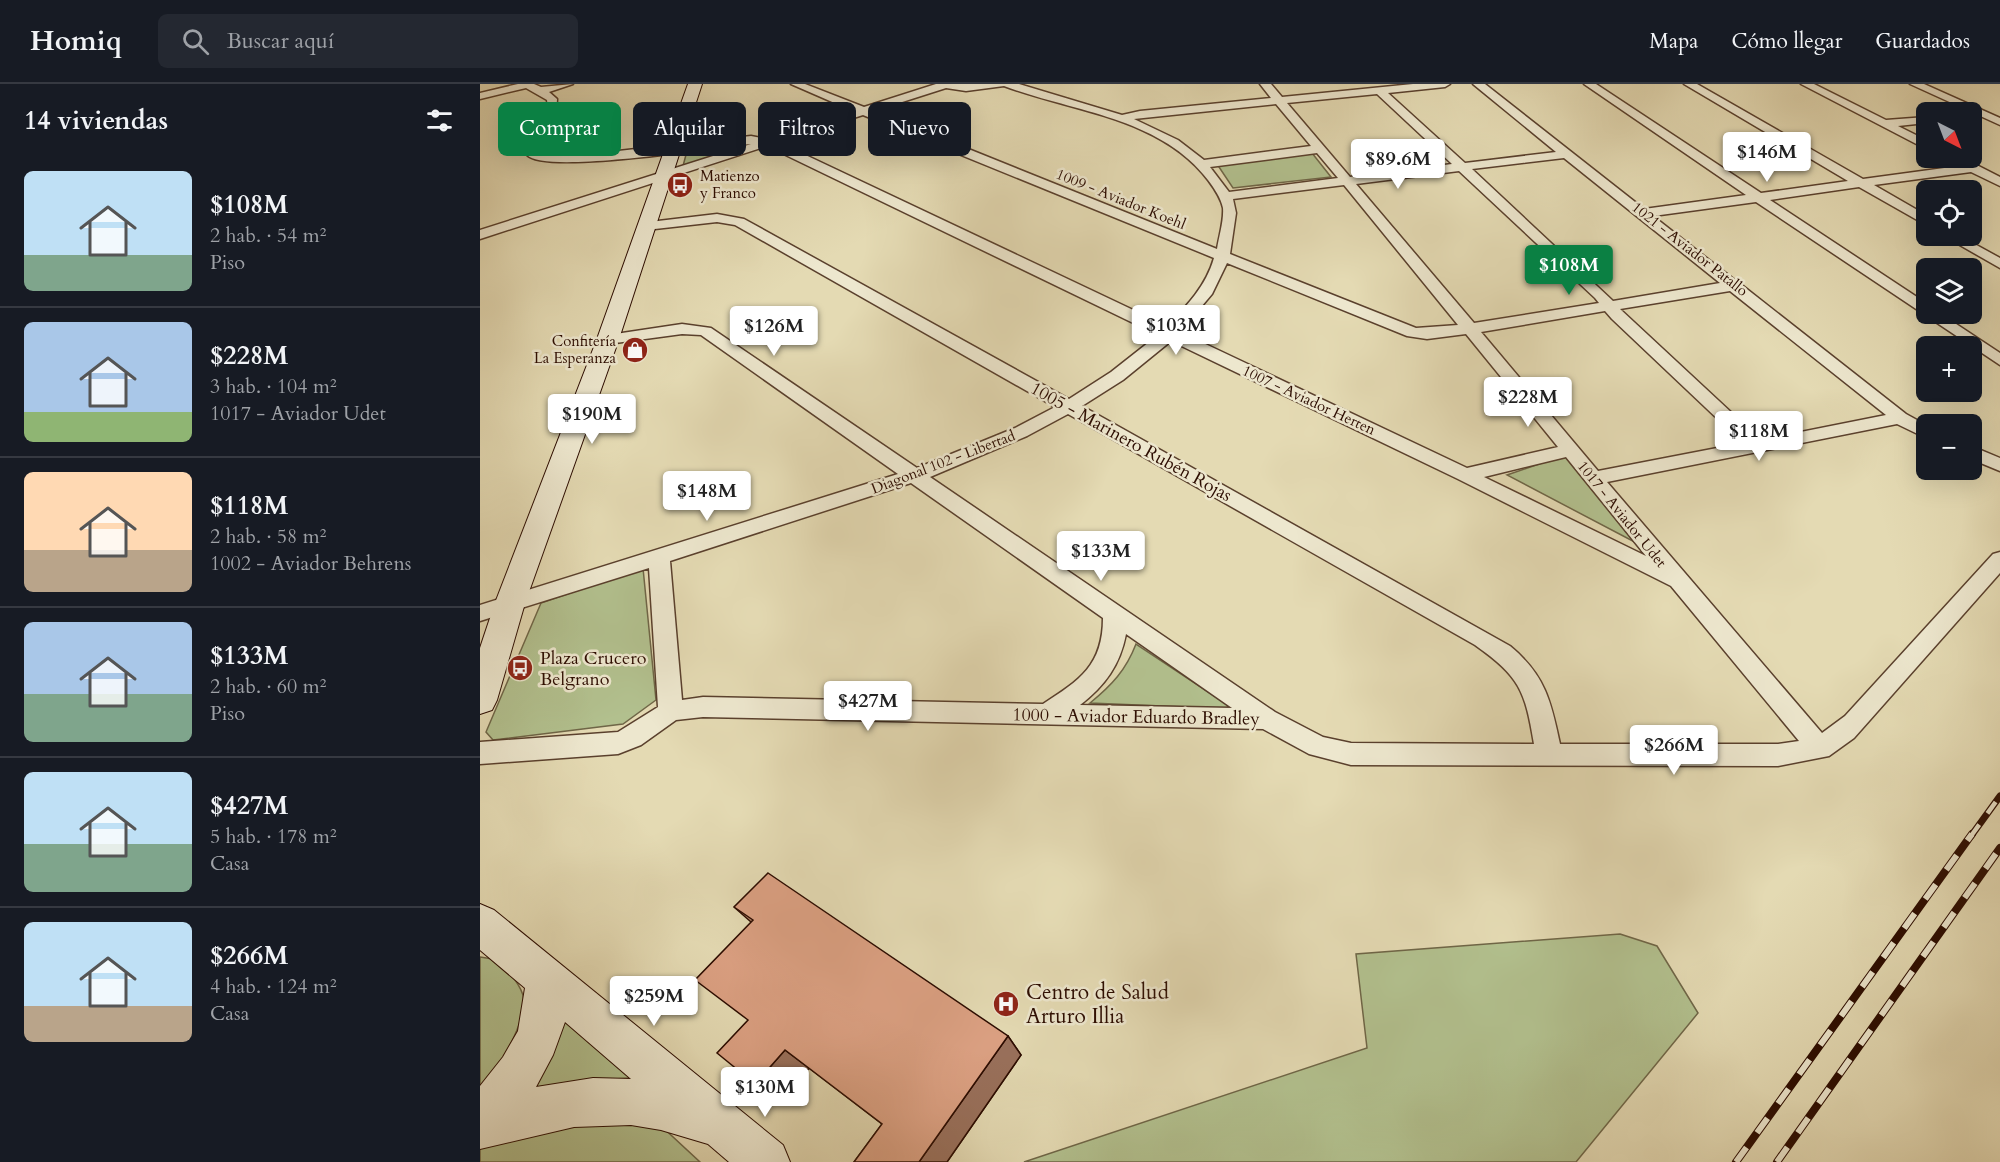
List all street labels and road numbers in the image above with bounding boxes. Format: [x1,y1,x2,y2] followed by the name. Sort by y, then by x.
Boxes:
[1053,164,1189,234] street label: 1009 - Aviador Koehl
[1628,197,1752,301] street label: 1021 - Aviador Patallo
[1239,360,1379,440] street label: 1007 - Aviador Herten
[1026,376,1236,508] street label: 1005 - Marinero Rubén Rojas
[868,425,1018,499] street label: Diagonal 102 - Libertad
[1573,456,1671,572] street label: 1017 - Aviador Udet
[1012,702,1260,732] street label: 1000 - Aviador Eduardo Bradley

